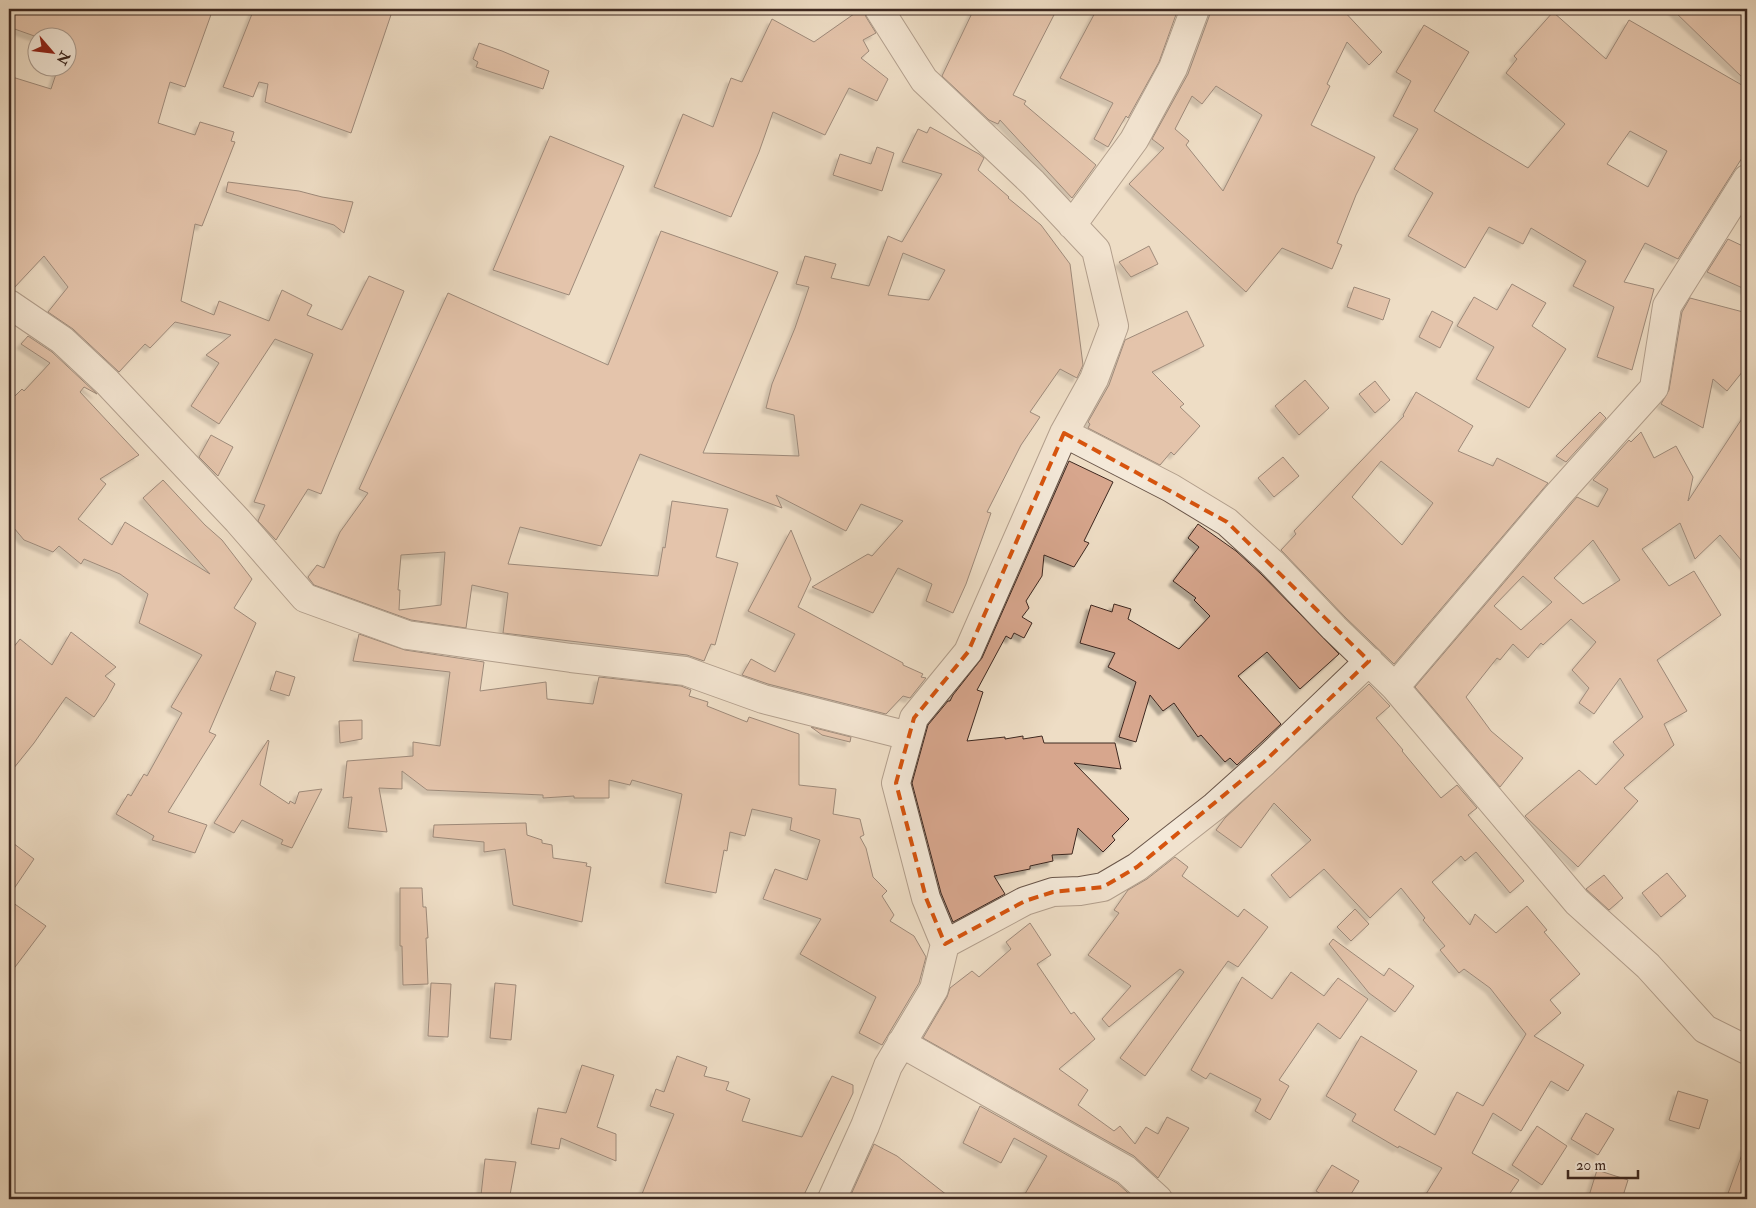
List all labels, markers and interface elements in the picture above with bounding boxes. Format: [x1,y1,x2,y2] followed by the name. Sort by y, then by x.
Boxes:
[28,28,78,78] north arrow
[52,47,74,68] text: N
[1568,1148,1638,1180] scale bar
[1576,1156,1606,1175] text: 20 m

